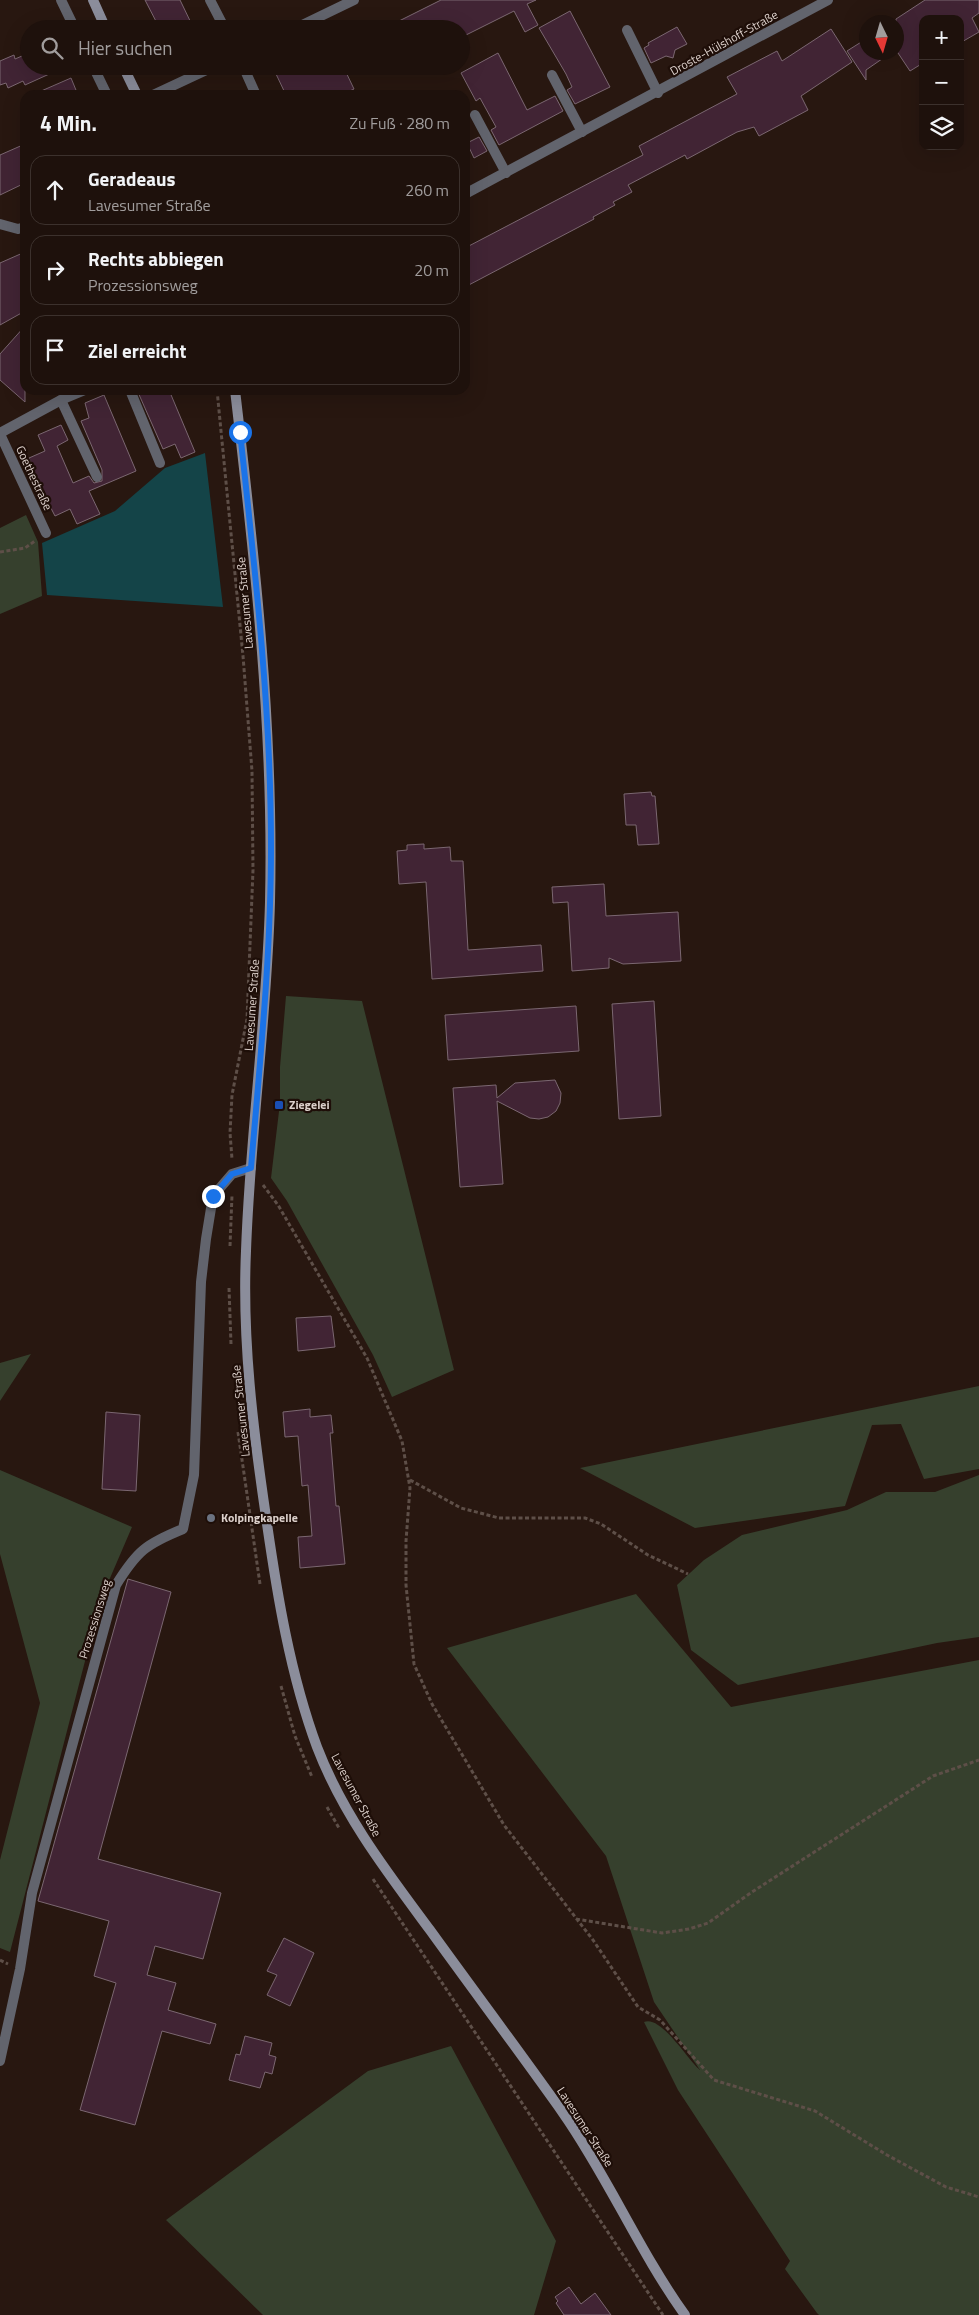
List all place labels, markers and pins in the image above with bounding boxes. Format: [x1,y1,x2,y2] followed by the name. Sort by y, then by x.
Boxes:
[289,1095,330,1114] place label: Ziegelei
[273,1099,285,1111] marker: Ziegelei
[221,1508,298,1527] place label: Kolpingkapelle
[205,1512,217,1524] marker: Kolpingkapelle

